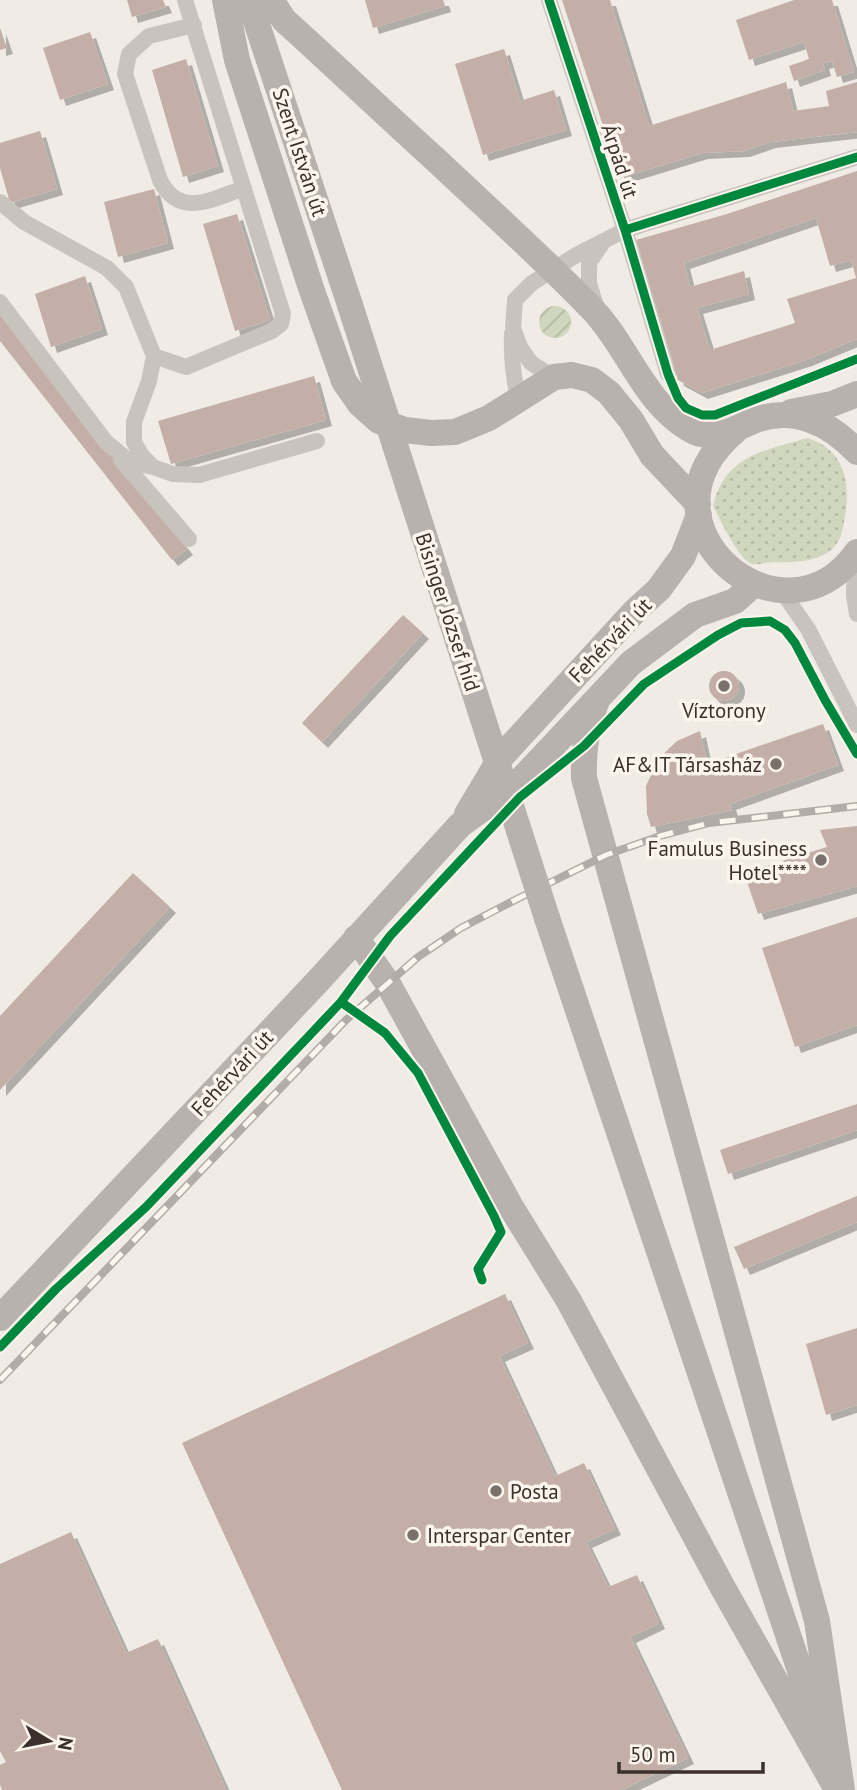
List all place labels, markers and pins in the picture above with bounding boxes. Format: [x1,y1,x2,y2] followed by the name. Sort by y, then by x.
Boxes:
[716,678,732,694] marker: Víztorony
[681,697,766,724] place label: Víztorony
[613,751,762,778] place label: AF&IT Társasház
[768,756,784,772] marker: AF&IT Társasház
[648,835,807,886] place label: Famulus Business Hotel****
[813,852,829,868] marker: Famulus Business Hotel****
[510,1478,559,1505] place label: Posta
[488,1483,504,1499] marker: Posta
[427,1522,571,1549] place label: Interspar Center
[405,1527,421,1543] marker: Interspar Center

